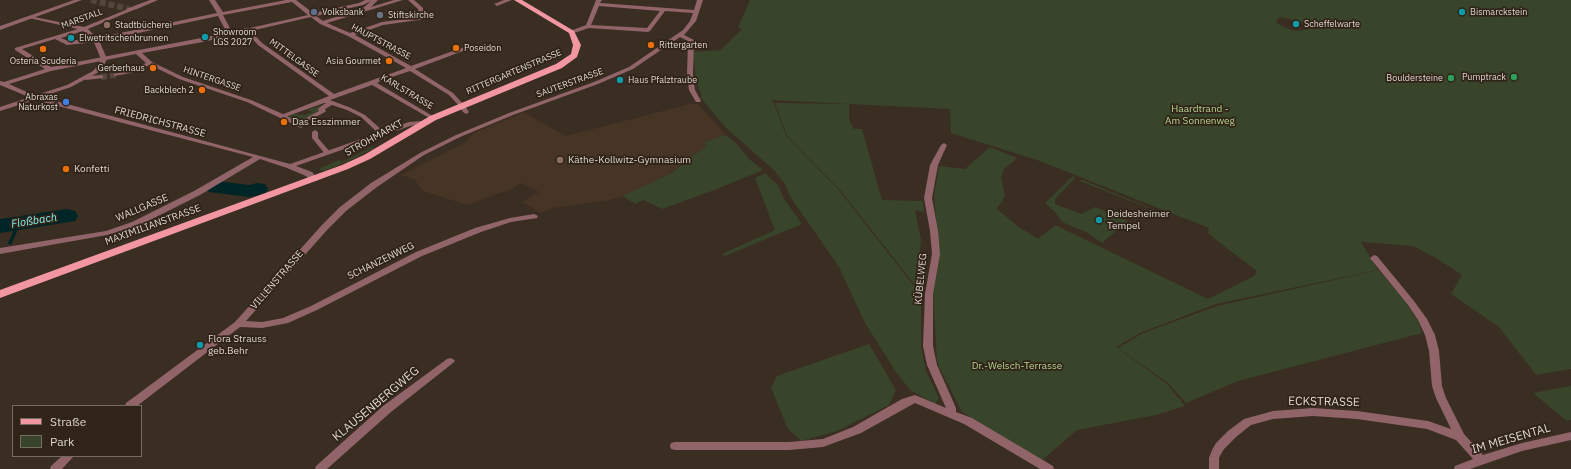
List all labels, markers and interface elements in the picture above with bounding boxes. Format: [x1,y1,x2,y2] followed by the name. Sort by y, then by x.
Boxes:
[60,7,104,31] street label: MARSTALL
[309,7,319,17] marker: Volksbank
[322,7,364,17] place label: Volksbank
[1457,7,1467,17] marker: Bismarckstein
[1470,7,1527,17] place label: Bismarckstein
[375,10,385,20] marker: Stiftskirche
[388,10,434,20] place label: Stiftskirche
[1291,19,1301,29] marker: Scheffelwarte
[1304,19,1360,29] place label: Scheffelwarte
[102,20,112,30] marker: Stadtbücherei
[115,20,172,30] place label: Stadtbücherei
[349,22,413,62] street label: HAUPTSTRASSE
[213,27,256,48] place label: Showroom LGS 2027
[200,32,210,42] marker: Showroom LGS 2027
[66,33,76,43] marker: Elwetritschenbrunnen
[79,33,168,43] place label: Elwetritschenbrunnen
[267,36,321,80] street label: MITTELGASSE
[646,40,656,50] marker: Rittergarten
[659,40,707,50] place label: Rittergarten
[451,43,461,53] marker: Poseidon
[464,43,501,53] place label: Poseidon
[38,44,48,54] marker: Osteria Scuderia
[465,47,563,97] street label: RITTERGARTENSTRASSE
[10,56,76,66] place label: Osteria Scuderia
[326,56,381,66] place label: Asia Gourmet
[384,56,394,66] marker: Asia Gourmet
[98,63,145,73] place label: Gerberhaus
[148,63,158,73] marker: Gerberhaus
[182,64,242,94] street label: HINTERGASSE
[535,66,605,100] street label: SAUTERSTRASSE
[379,72,435,112] street label: KARLSTRASSE
[1462,72,1506,82] place label: Pumptrack
[1509,72,1519,82] marker: Pumptrack
[1386,73,1443,83] place label: Bouldersteine
[1446,73,1456,83] marker: Bouldersteine
[615,75,625,85] marker: Haus Pfalztraube
[628,75,697,85] place label: Haus Pfalztraube
[144,85,194,95] place label: Backblech 2
[197,85,207,95] marker: Backblech 2
[18,92,58,113] place label: Abraxas Naturkost
[61,97,71,107] marker: Abraxas Naturkost
[1165,103,1235,126] park label: Haardtrand - Am Sonnenweg
[113,104,207,140] street label: FRIEDRICHSTRASSE
[292,116,360,128] place label: Das Esszimmer
[279,117,289,127] marker: Das Esszimmer
[343,117,405,159] street label: STROHMARKT
[568,154,691,166] place label: Käthe-Kollwitz-Gymnasium
[555,155,565,165] marker: Käthe-Kollwitz-Gymnasium
[74,163,109,175] place label: Konfetti
[61,164,71,174] marker: Konfetti
[114,192,170,224] street label: WALLGASSE
[104,202,202,248] street label: MAXIMILIANSTRASSE
[1107,208,1169,232] place label: Deidesheimer Tempel
[10,211,58,231] water label: Floßbach
[1094,215,1104,225] marker: Deidesheimer Tempel
[346,240,416,282] street label: SCHANZENWEG
[248,248,306,312] street label: VILLENSTRASSE
[912,253,930,305] street label: KÜBELWEG
[208,333,267,356] place label: Flora Strauss geb.Behr
[195,340,205,350] marker: Flora Strauss geb.Behr
[972,360,1062,372] park label: Dr.-Welsch-Terrasse
[330,364,422,444] street label: KLAUSENBERGWEG
[1288,394,1360,410] street label: ECKSTRASSE
[12,405,142,457] legend
[50,414,86,429] text: Straße
[1470,421,1552,457] street label: IM MEISENTAL
[50,434,74,449] text: Park

